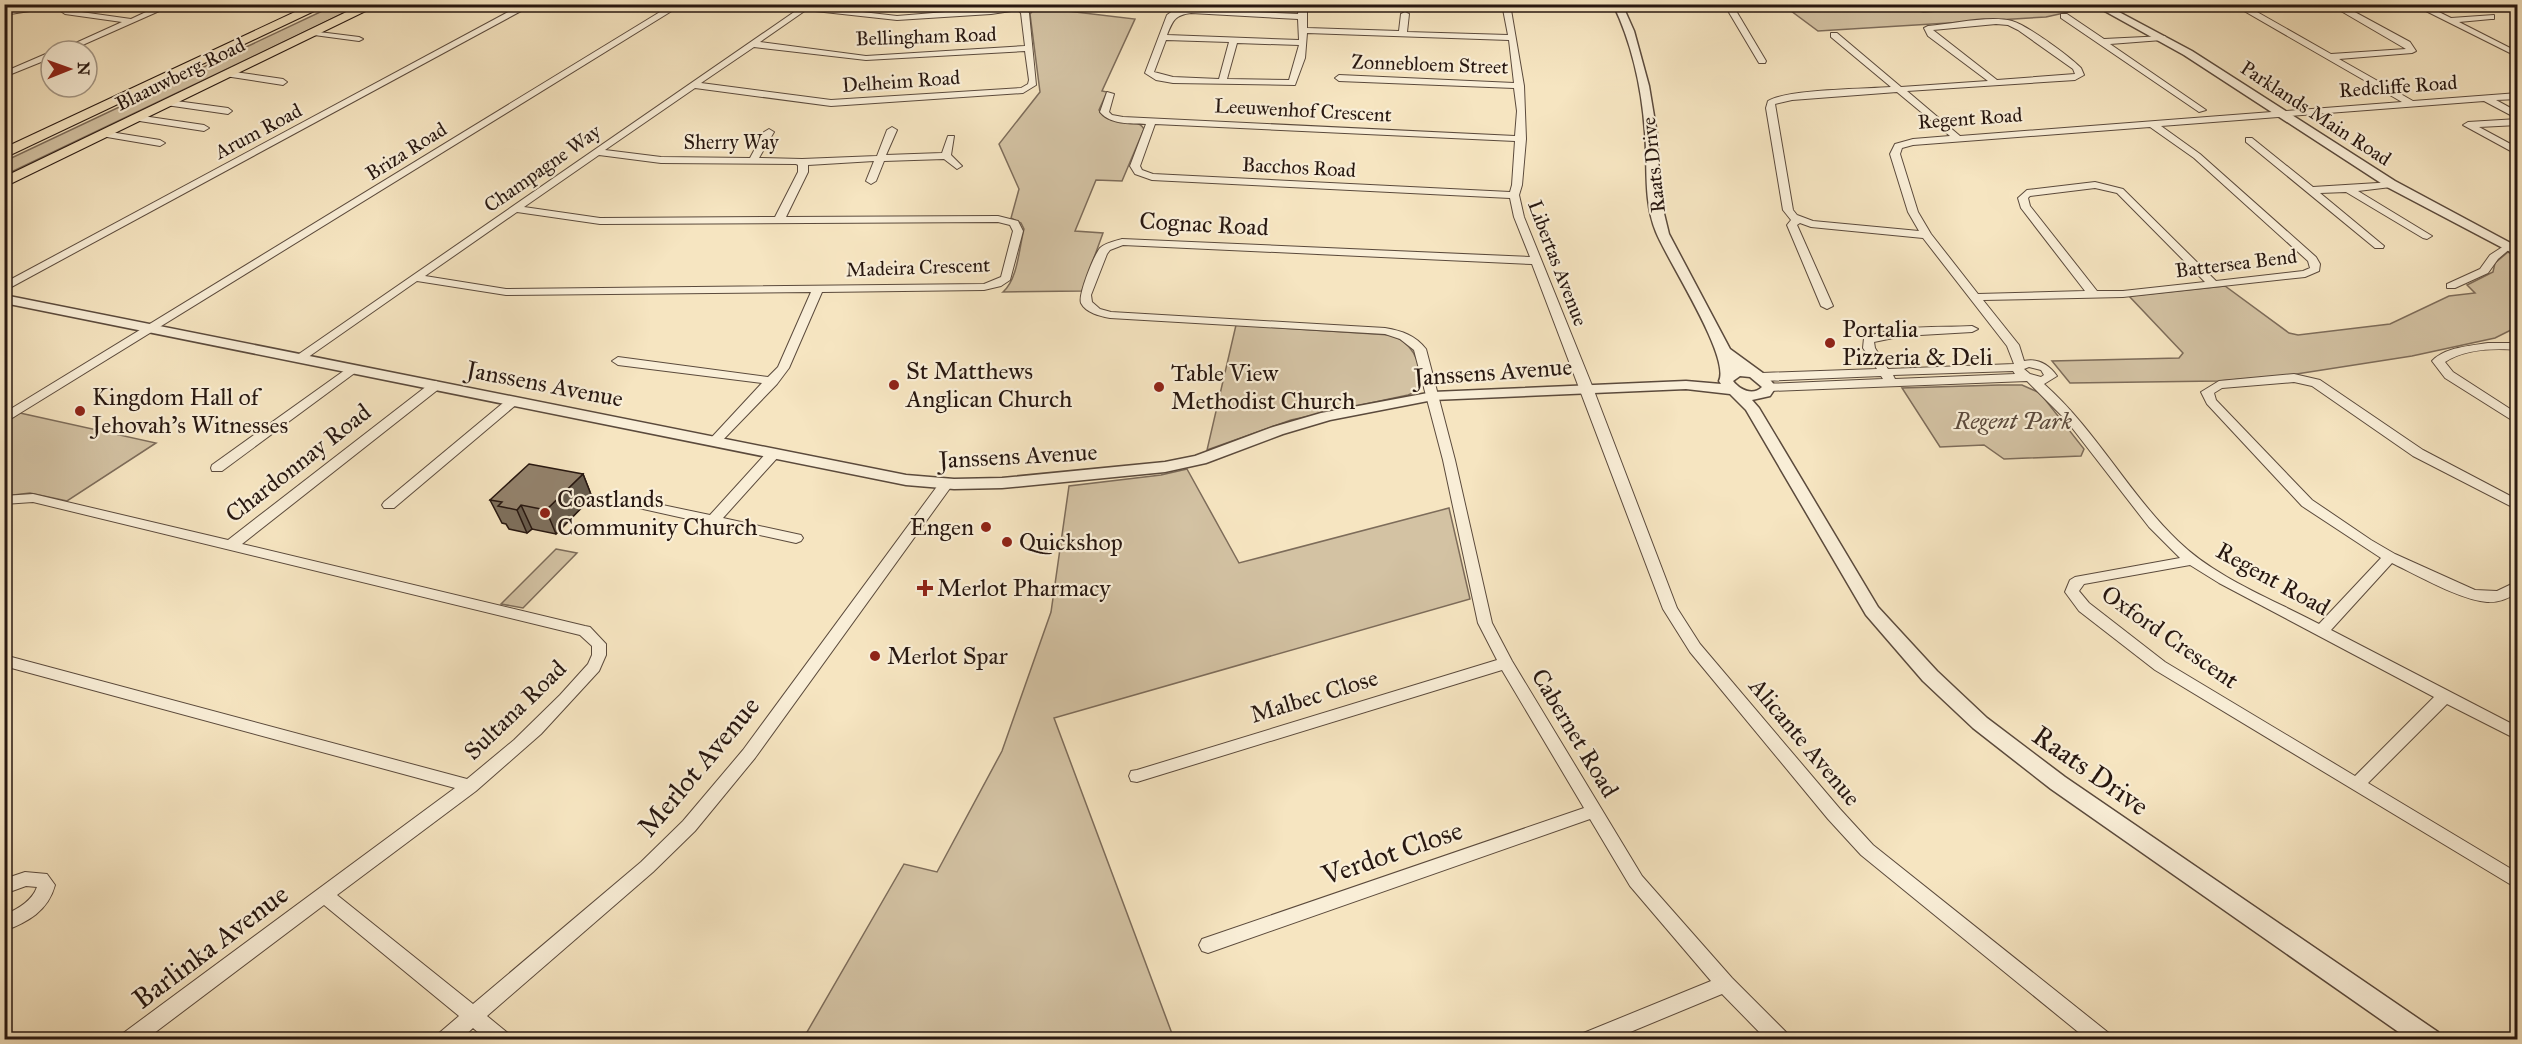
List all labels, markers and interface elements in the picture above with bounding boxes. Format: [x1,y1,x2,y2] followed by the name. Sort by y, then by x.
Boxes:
[855,22,997,51] street label: Bellingham Road
[111,32,249,117] street label: Blaauwberg Road
[39,39,99,99] north arrow
[1351,49,1509,79] street label: Zonnebloem Street
[2236,55,2396,171] street label: Parklands Main Road
[74,62,93,76] text: N
[841,65,961,97] street label: Delheim Road
[2338,70,2458,102] street label: Redcliffe Road
[1214,93,1392,127] street label: Leeuwenhof Crescent
[209,98,306,164] street label: Arum Road
[1917,102,2023,135] street label: Regent Road
[1636,116,1670,214] street label: Raats Drive
[361,117,451,185] street label: Briza Road
[479,119,606,218] street label: Champagne Way
[683,130,779,154] street label: Sherry Way
[1241,152,1357,182] street label: Bacchos Road
[1523,197,1593,329] street label: Libertas Avenue
[1139,206,1269,242] street label: Cognac Road
[2174,244,2298,282] street label: Battersea Bend
[845,252,991,282] street label: Madeira Crescent
[1842,314,1993,372] place label: Portalia Pizzeria & Deli
[1823,336,1837,350] marker: Portalia Pizzeria & Deli
[1410,352,1573,393] street label: Janssens Avenue
[461,354,626,414] street label: Janssens Avenue
[905,356,1072,414] place label: St Matthews Anglican Church
[1171,358,1355,416] place label: Table View Methodist Church
[887,378,901,392] marker: St Matthews Anglican Church
[1152,380,1166,394] marker: Table View Methodist Church
[89,382,288,440] place label: Kingdom Hall of Jehovah's Witnesses
[219,397,377,529] street label: Chardonnay Road
[73,404,87,418] marker: Kingdom Hall of Jehovah's Witnesses
[1953,406,2072,436] park label: Regent Park
[935,437,1098,475] street label: Janssens Avenue
[557,484,758,542] place label: Coastlands Community Church
[538,506,552,520] marker: Coastlands Community Church
[910,512,974,542] place label: Engen
[979,520,993,534] marker: Engen
[1019,527,1123,557] place label: Quickshop
[1000,535,1014,549] marker: Quickshop
[2211,535,2335,623] street label: Regent Road
[937,573,1111,603] place label: Merlot Pharmacy
[2096,579,2245,696] street label: Oxford Crescent
[918,581,932,595] marker: Merlot Pharmacy
[887,641,1008,671] place label: Merlot Spar
[868,649,882,663] marker: Merlot Spar
[457,654,573,766] street label: Sultana Road
[1246,662,1382,730] street label: Malbec Close
[1525,663,1625,803] street label: Cabernet Road
[1742,671,1867,812] street label: Alicante Avenue
[630,689,767,844] street label: Merlot Avenue
[2026,718,2156,823] street label: Raats Drive
[1316,812,1467,893] street label: Verdot Close
[125,876,295,1016] street label: Barlinka Avenue

